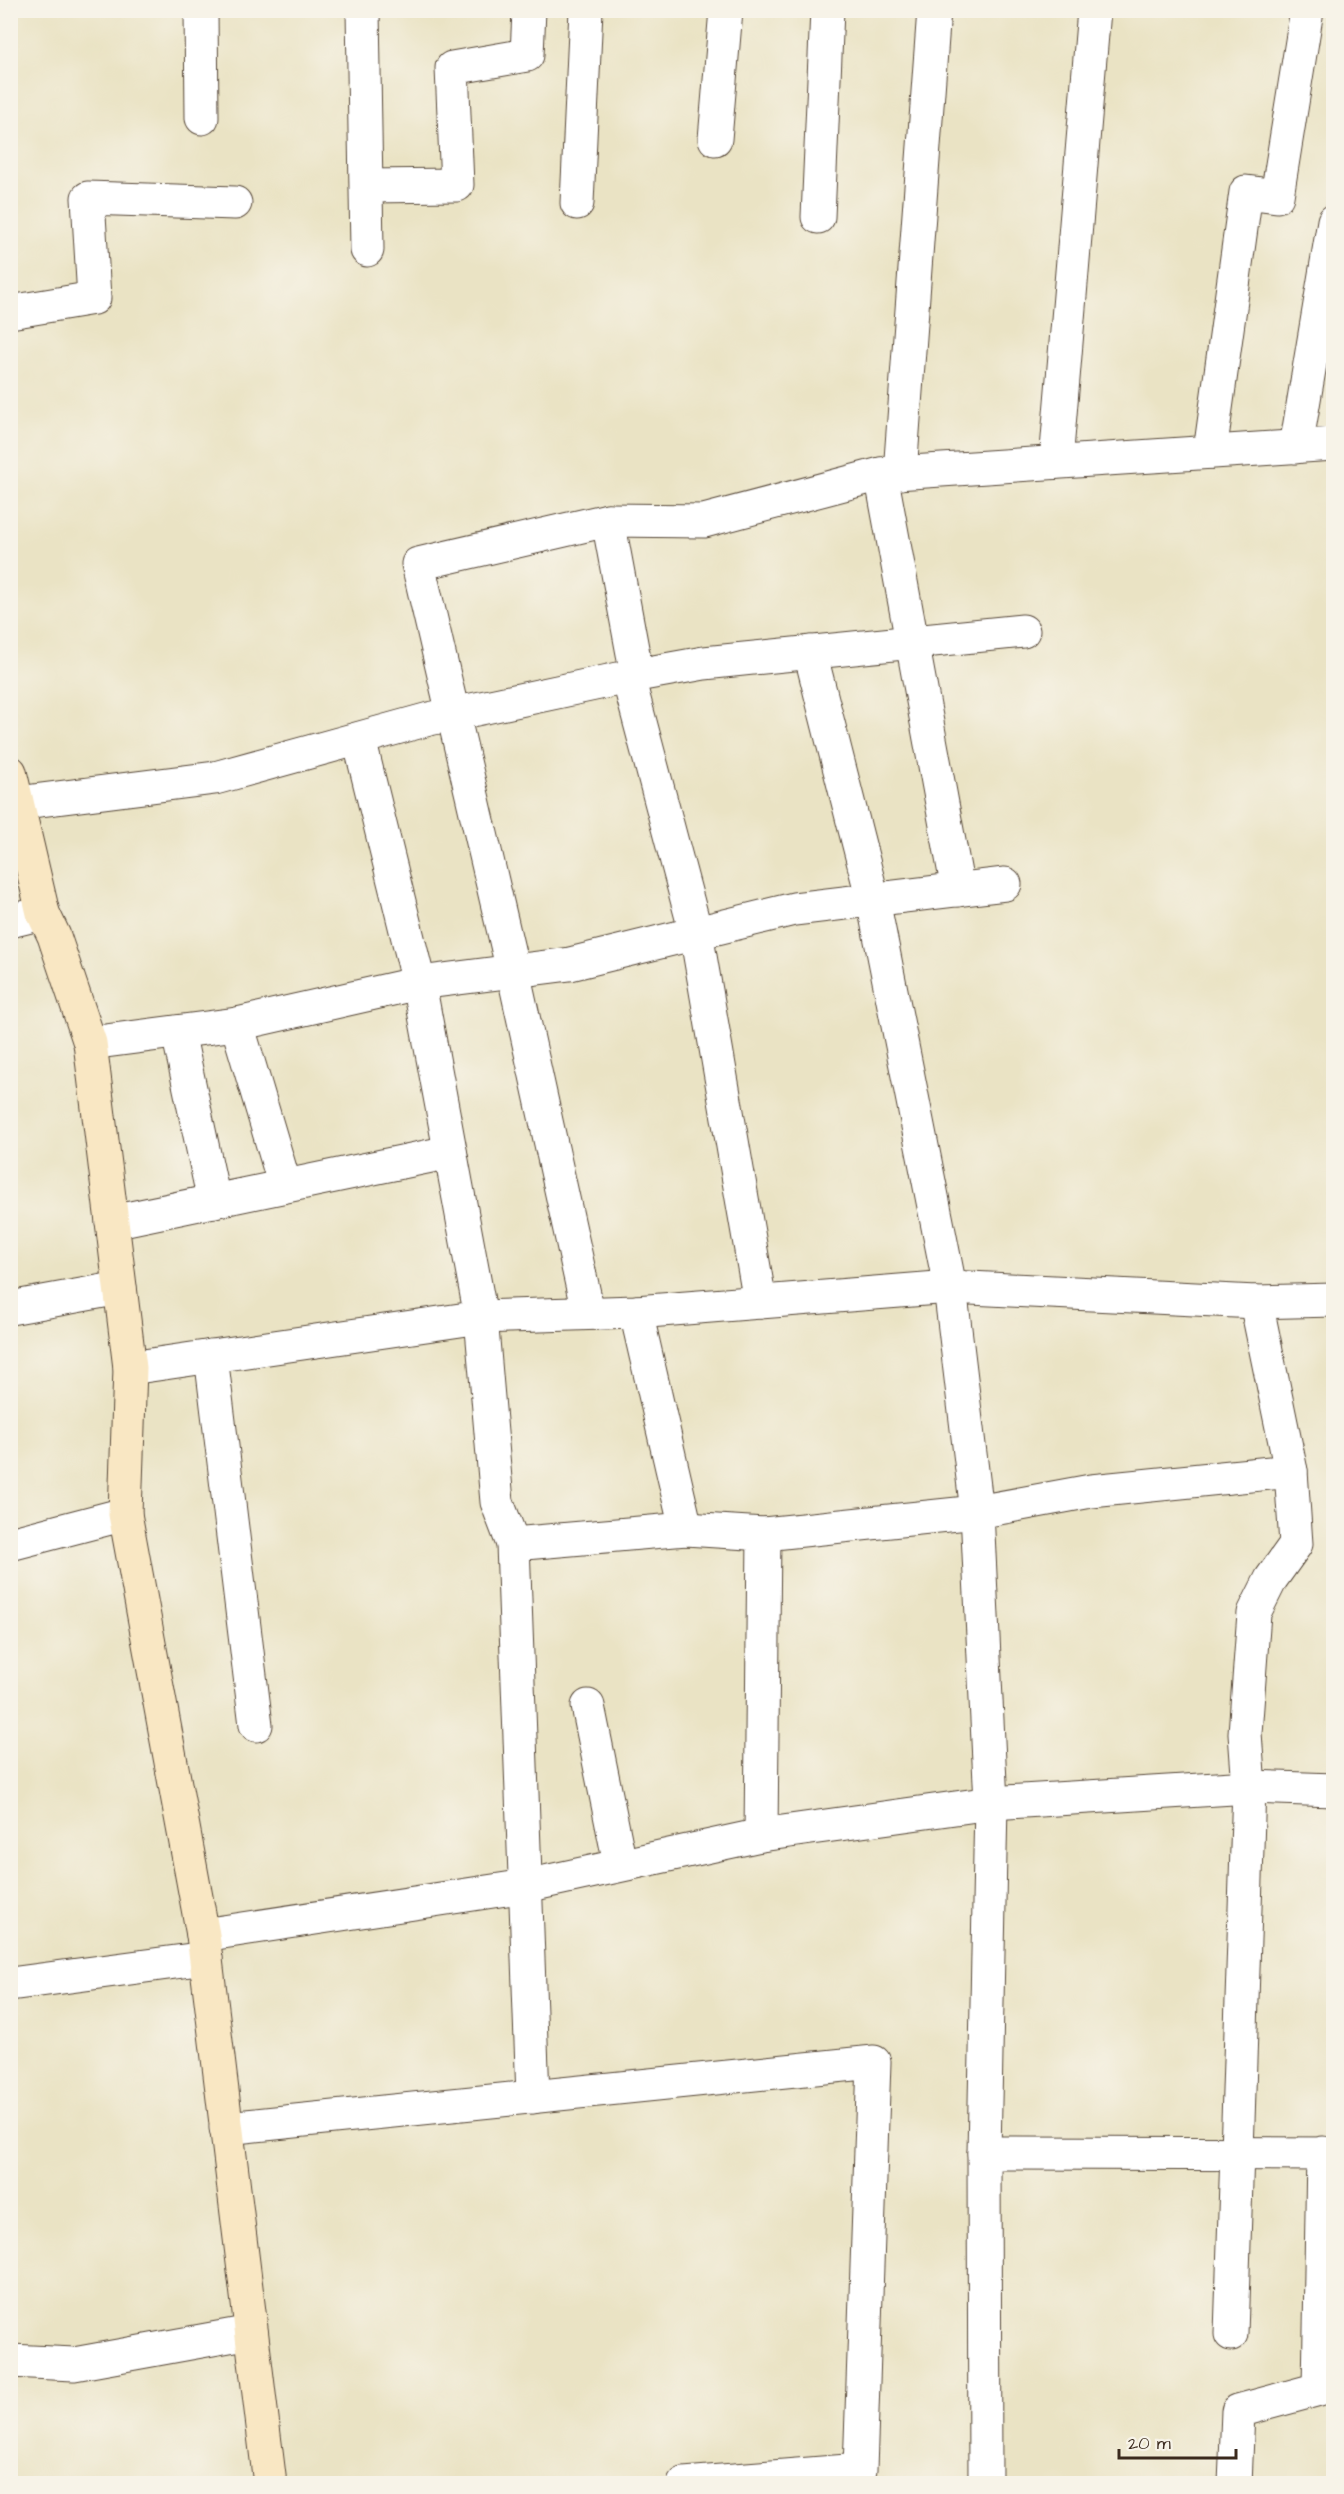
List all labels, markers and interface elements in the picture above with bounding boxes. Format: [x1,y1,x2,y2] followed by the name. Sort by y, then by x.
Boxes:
[1119,2422,1236,2460] scale bar
[1128,2431,1171,2456] text: 20 m

